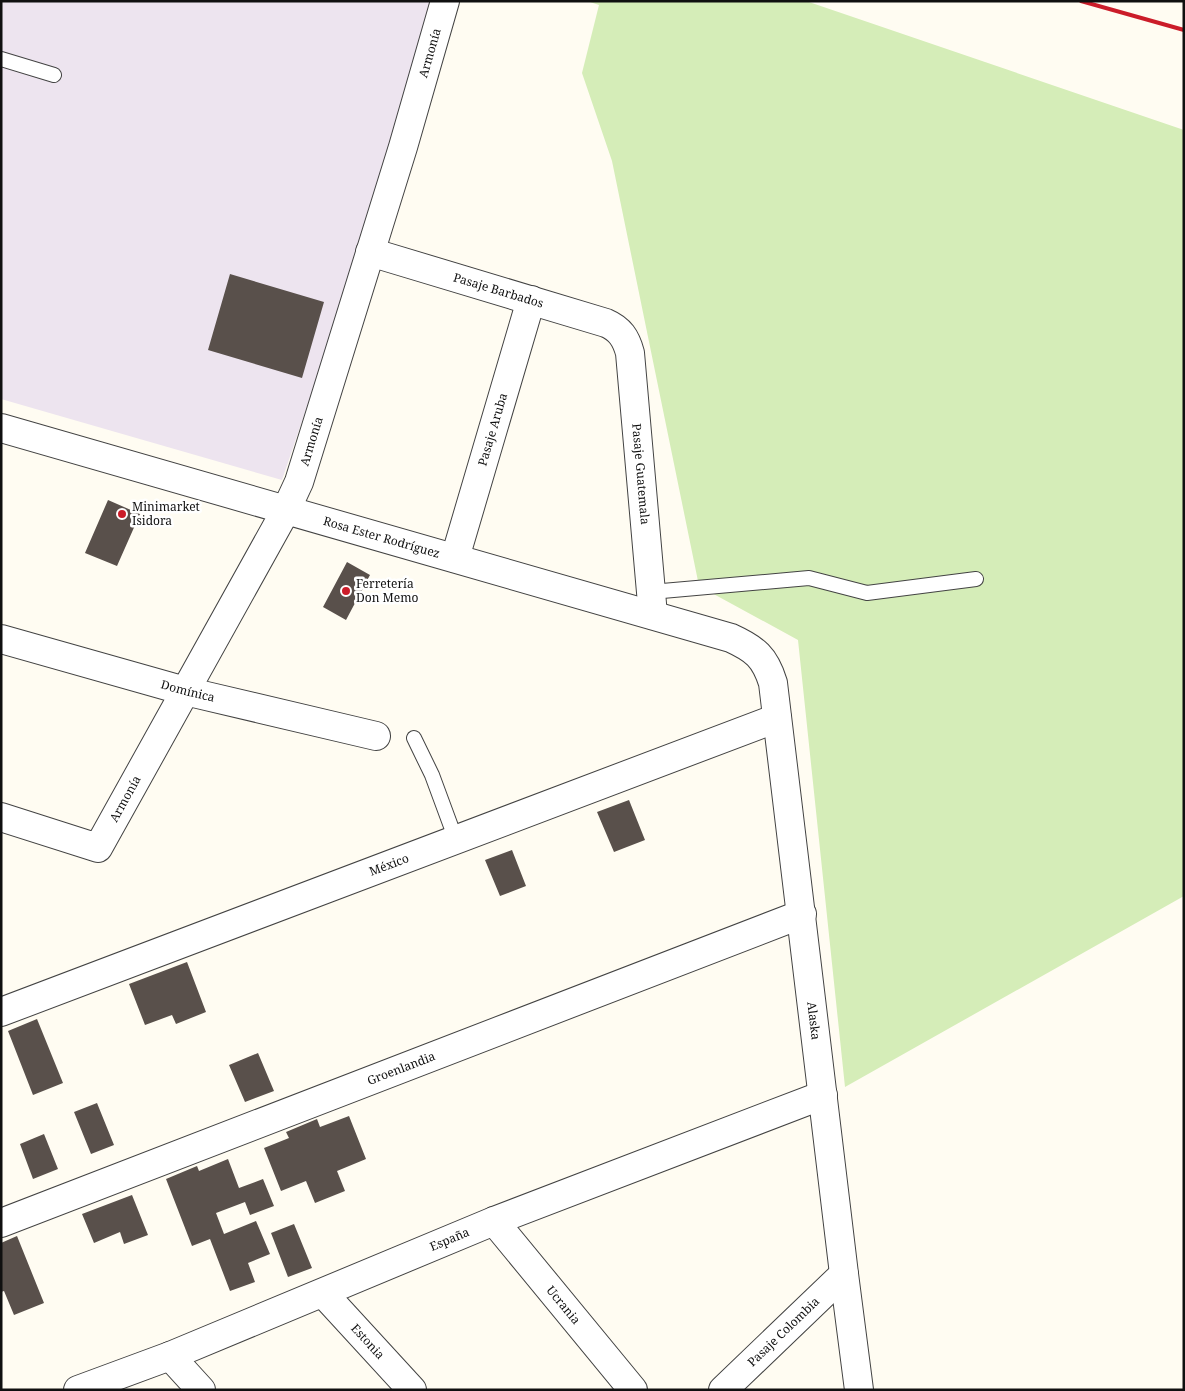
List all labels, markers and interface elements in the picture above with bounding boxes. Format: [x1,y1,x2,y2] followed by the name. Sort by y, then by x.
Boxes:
[414,26,445,80] street label: Armonía
[451,269,546,312] street label: Pasaje Barbados
[474,391,511,468] street label: Pasaje Aruba
[295,414,327,468] street label: Armonía
[628,423,654,526] street label: Pasaje Guatemala
[132,498,200,529] place label: Minimarket Isidora
[116,508,128,520] marker: Minimarket Isidora
[321,512,442,562] street label: Rosa Ester Rodríguez
[356,575,419,606] place label: Ferretería Don Memo
[340,585,352,597] marker: Ferretería Don Memo
[159,676,217,706] street label: Domínica
[105,772,145,825] street label: Armonía
[367,849,411,880] street label: México
[803,1001,825,1041] street label: Alaska
[365,1047,438,1089] street label: Groenlandia
[427,1223,472,1255] street label: España
[543,1282,585,1328] street label: Ucrania
[744,1293,823,1370] street label: Pasaje Colombia
[347,1320,389,1363] street label: Estonia

